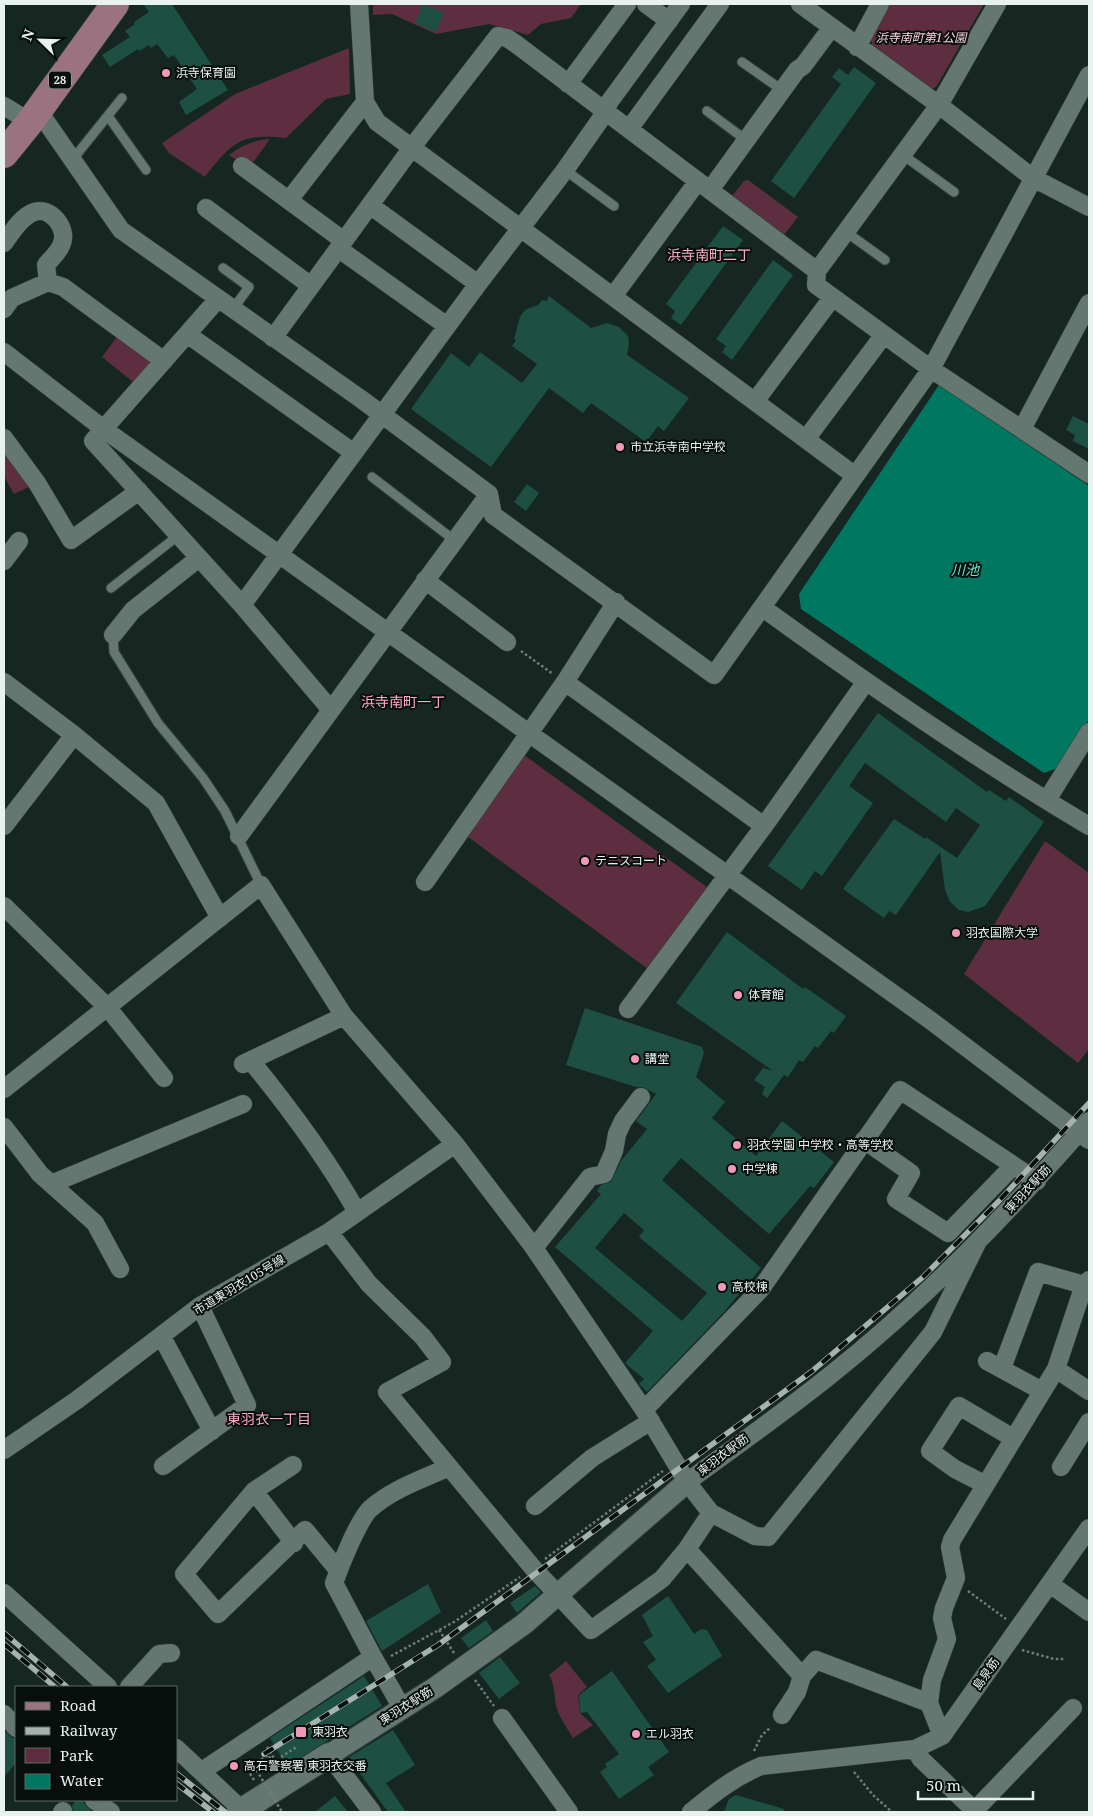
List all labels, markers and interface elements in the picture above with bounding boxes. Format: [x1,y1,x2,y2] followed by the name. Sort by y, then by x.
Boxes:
[15,15,65,65] north arrow
[17,26,38,44] text: N
[876,29,968,46] park label: 浜寺南町第1公園
[176,64,236,81] place label: 浜寺保育園
[160,67,172,79] marker: 浜寺保育園
[49,72,71,88] road number: 28
[667,245,751,264] district label: 浜寺南町二丁
[630,438,726,455] place label: 市立浜寺南中学校
[614,441,626,453] marker: 市立浜寺南中学校
[951,560,981,579] water label: 川池
[361,692,445,711] district label: 浜寺南町一丁
[595,852,667,869] place label: テニスコート
[579,855,591,867] marker: テニスコート
[966,924,1038,941] place label: 羽衣国際大学
[950,927,962,939] marker: 羽衣国際大学
[748,986,784,1003] place label: 体育館
[732,989,744,1001] marker: 体育館
[645,1050,669,1067] place label: 講堂
[629,1053,641,1065] marker: 講堂
[747,1136,894,1153] place label: 羽衣学園 中学校・高等学校
[731,1139,743,1151] marker: 羽衣学園 中学校・高等学校
[742,1160,778,1177] place label: 中学棟
[1001,1161,1054,1216] street label: 東羽衣駅筋
[726,1163,738,1175] marker: 中学棟
[190,1250,288,1319] street label: 市道東羽衣105号線
[732,1278,768,1295] place label: 高校棟
[716,1281,728,1293] marker: 高校棟
[227,1409,311,1428] district label: 東羽衣一丁目
[694,1430,752,1479] street label: 東羽衣駅筋
[968,1654,1003,1693] street label: 島泉筋
[376,1682,436,1729] street label: 東羽衣駅筋
[15,1686,178,1801] legend
[60,1695,96,1715] text: Road
[60,1720,118,1740] text: Railway
[312,1723,348,1740] place label: 東羽衣
[294,1725,308,1739] marker: 東羽衣
[646,1725,694,1742] place label: エル羽衣
[630,1728,642,1740] marker: エル羽衣
[60,1745,94,1765] text: Park
[244,1757,367,1774] place label: 高石警察署 東羽衣交番
[228,1760,240,1772] marker: 高石警察署 東羽衣交番
[918,1768,1033,1800] scale bar
[60,1770,103,1790] text: Water
[926,1775,961,1795] text: 50 m

